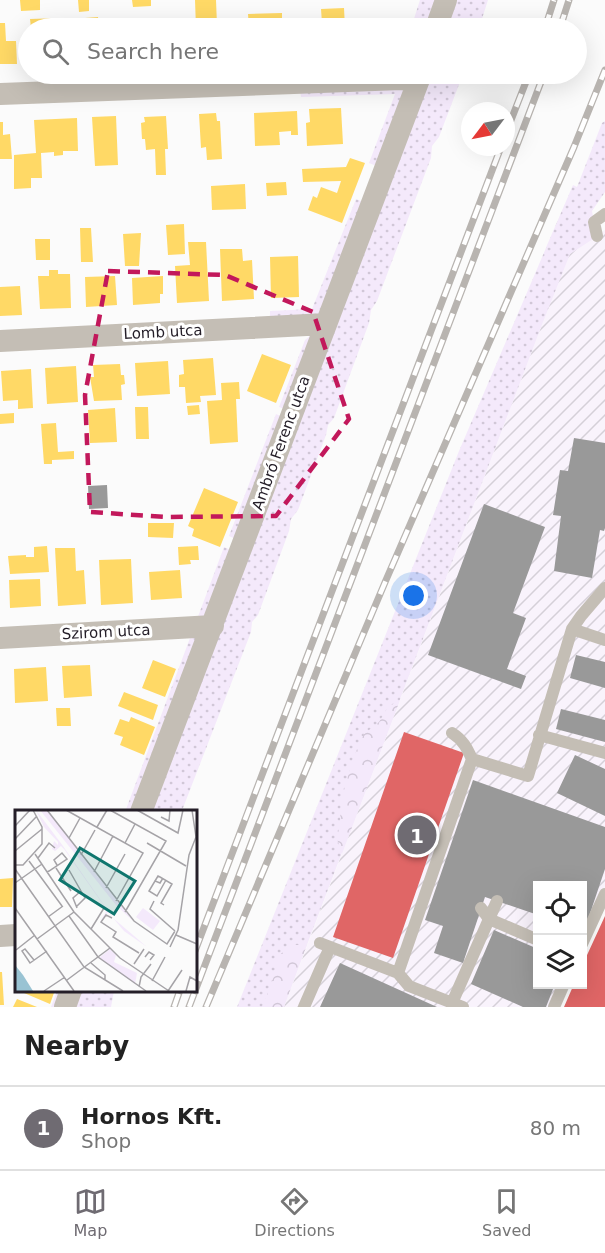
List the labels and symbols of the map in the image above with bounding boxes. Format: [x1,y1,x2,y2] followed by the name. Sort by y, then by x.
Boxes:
[461,102,515,156] north arrow
[123,321,203,343] street label: Lomb utca
[248,373,314,513] street label: Ambró Ferenc utca
[399,581,428,610] your location
[61,621,151,643] street label: Szirom utca
[15,810,196,992] inset map
[398,812,436,858] pin: 1

